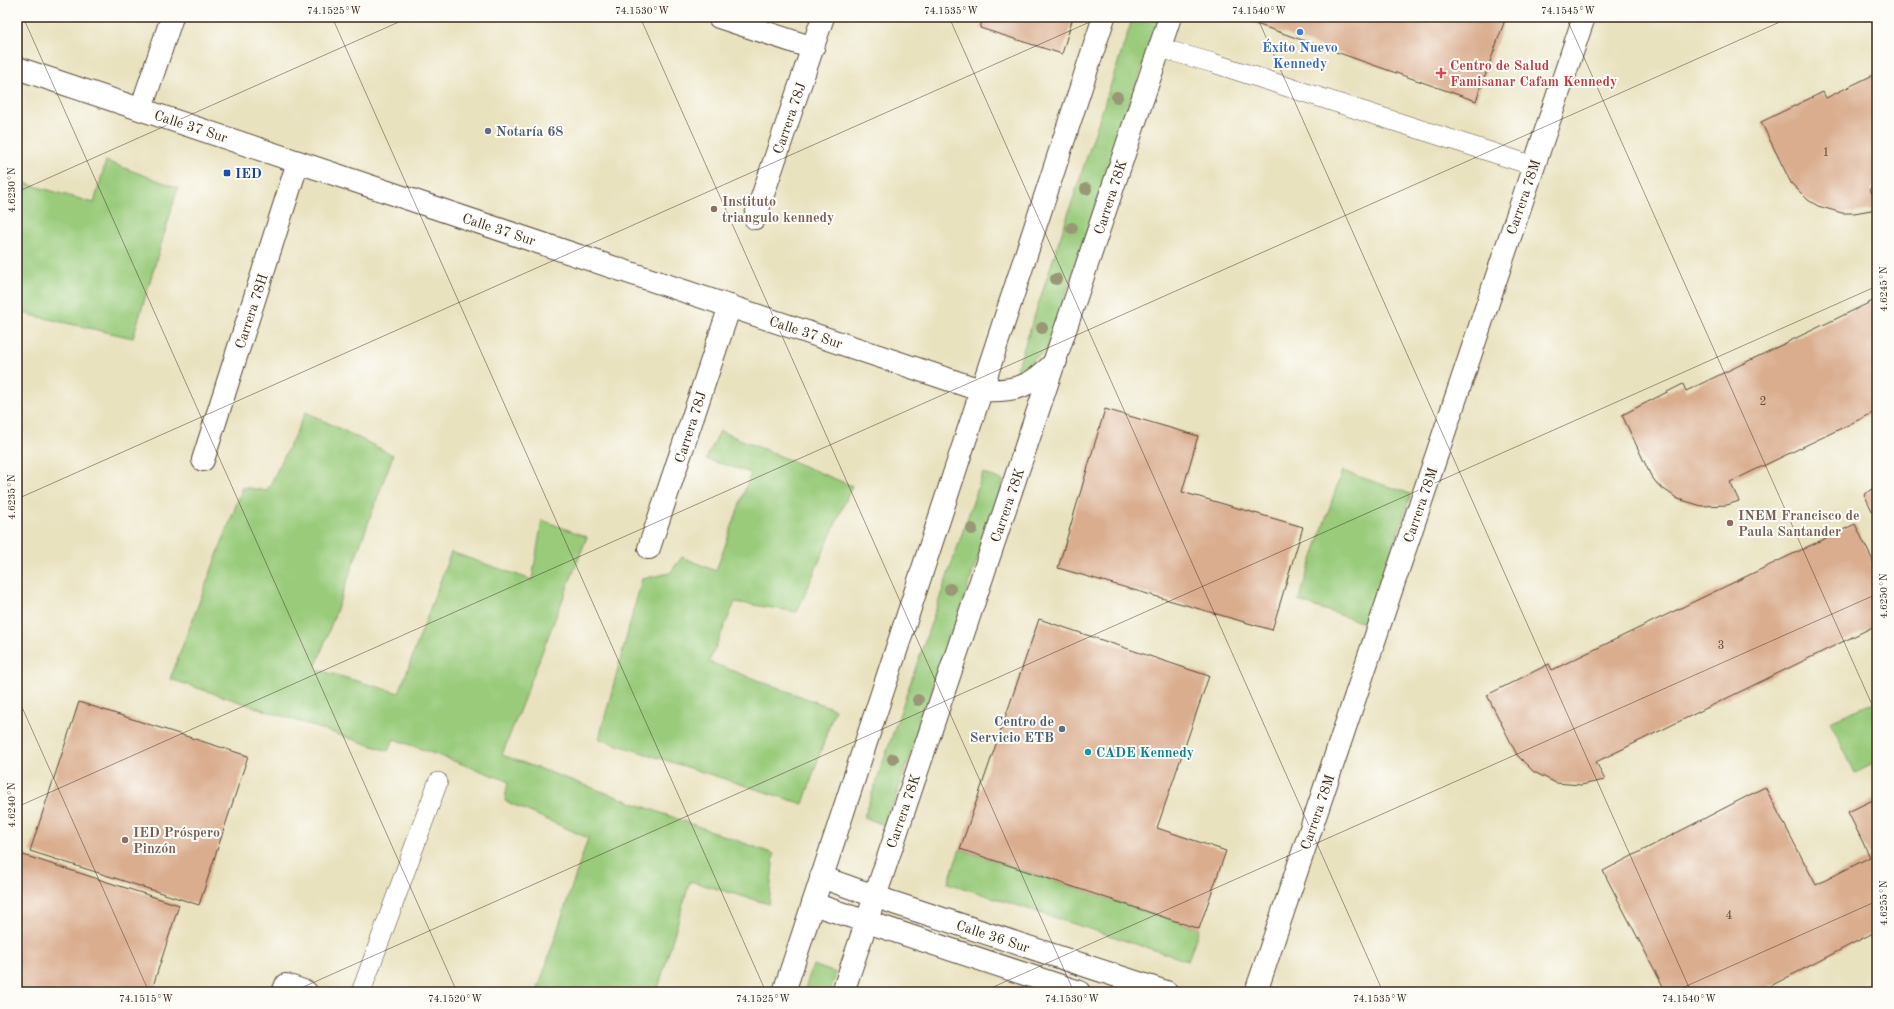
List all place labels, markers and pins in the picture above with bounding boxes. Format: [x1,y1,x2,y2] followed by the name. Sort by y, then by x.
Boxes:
[1295,27,1305,37] marker: Éxito Nuevo Kennedy
[1262,38,1338,71] place label: Éxito Nuevo Kennedy
[1450,59,1617,89] place label: Centro de Salud Famisanar Cafam Kennedy
[1435,67,1447,79] marker: Centro de Salud Famisanar Cafam Kennedy
[496,125,563,139] place label: Notaría 68
[483,126,493,136] marker: Notaría 68
[235,167,262,181] place label: IED
[222,168,232,178] marker: IED
[722,195,834,225] place label: Instituto triangulo kennedy
[709,204,719,214] marker: Instituto triangulo kennedy
[1738,509,1860,539] place label: INEM Francisco de Paula Santander
[1725,518,1735,528] marker: INEM Francisco de Paula Santander
[970,715,1054,745] place label: Centro de Servicio ETB
[1057,724,1067,734] marker: Centro de Servicio ETB
[1096,746,1194,760] place label: CADE Kennedy
[1083,747,1093,757] marker: CADE Kennedy
[133,826,220,856] place label: IED Próspero Pinzón
[120,835,130,845] marker: IED Próspero Pinzón

